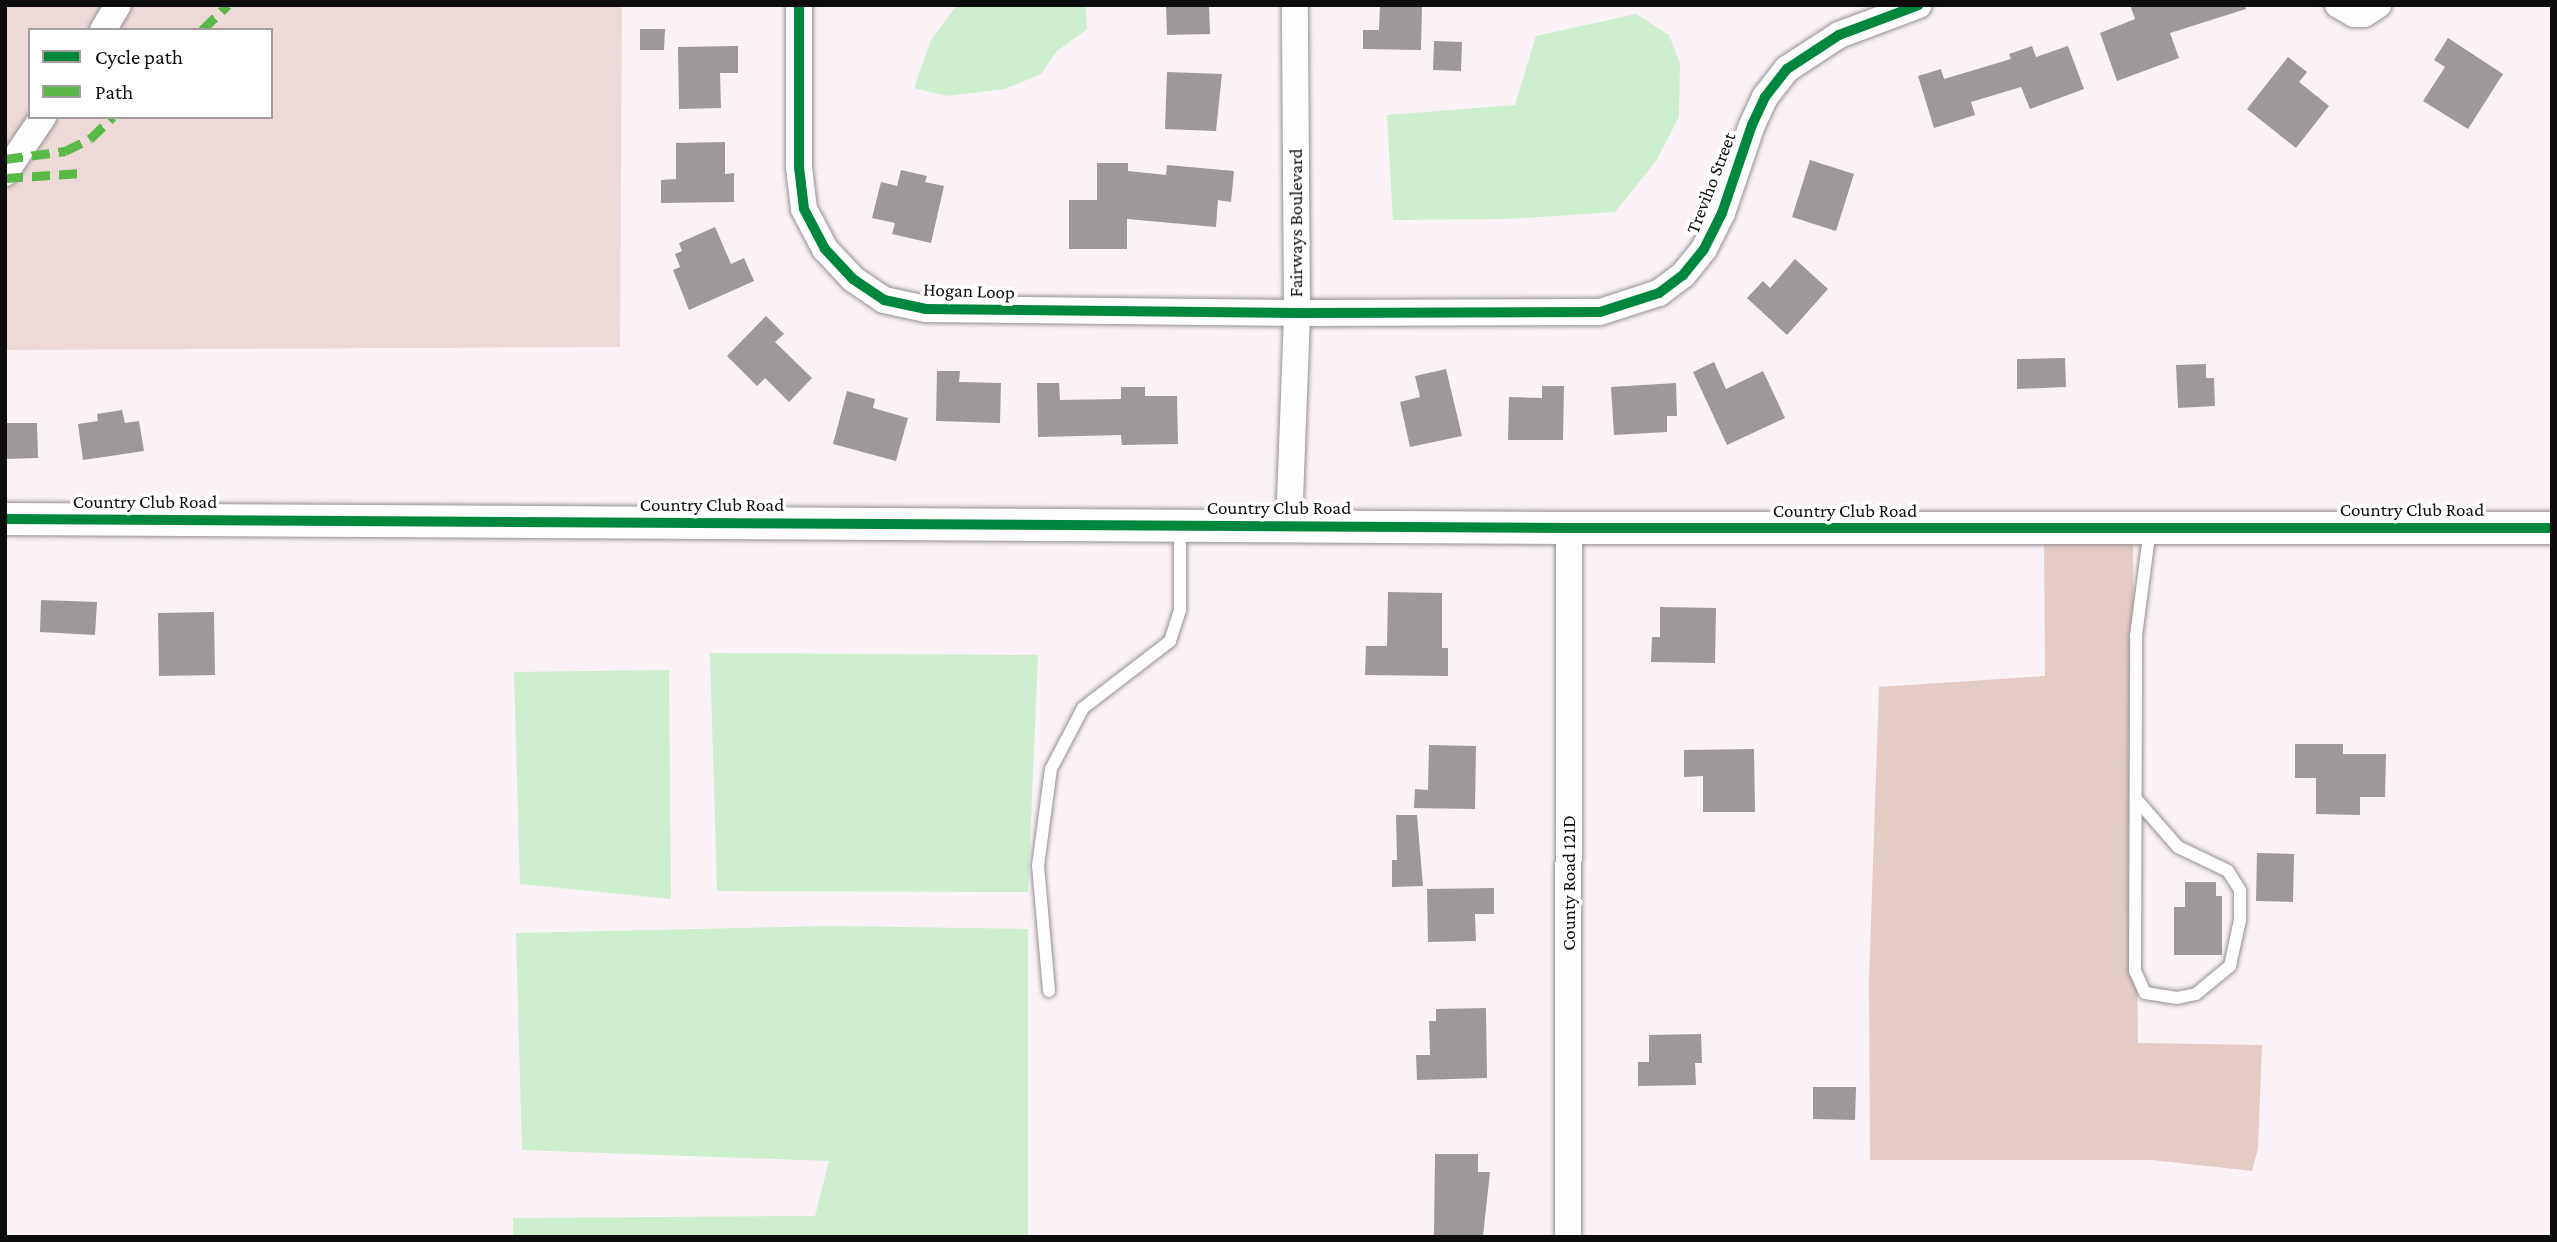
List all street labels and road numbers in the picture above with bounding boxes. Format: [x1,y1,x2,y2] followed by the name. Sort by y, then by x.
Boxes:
[1681,129,1741,237] street label: Treviho Street
[1285,149,1307,297] street label: Fairways Boulevard
[923,278,1015,304] street label: Hogan Loop
[73,491,217,513] street label: Country Club Road
[640,494,784,516] street label: Country Club Road
[1207,497,1351,519] street label: Country Club Road
[2340,499,2484,521] street label: Country Club Road
[1773,500,1917,522] street label: Country Club Road
[1558,815,1580,951] street label: County Road 121D

